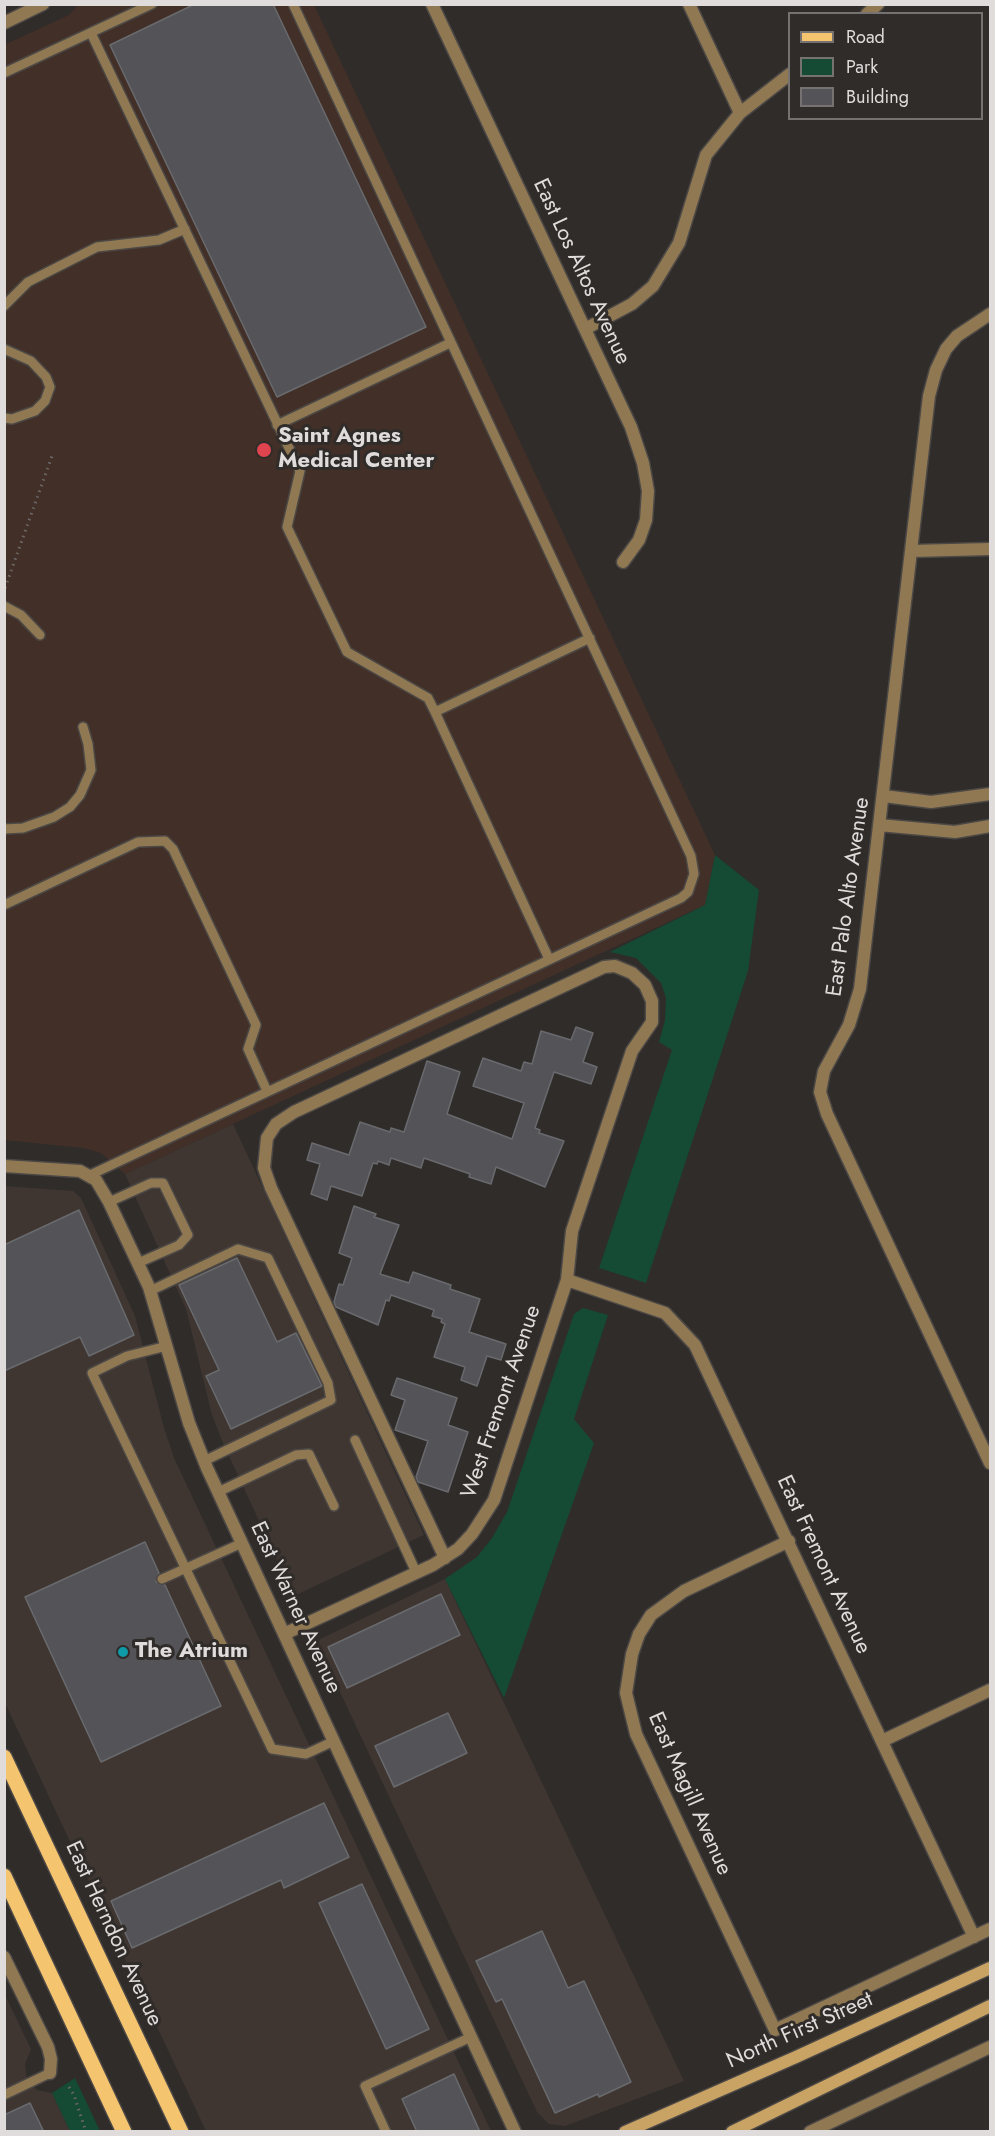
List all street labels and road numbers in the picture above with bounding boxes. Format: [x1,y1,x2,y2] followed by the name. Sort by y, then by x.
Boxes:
[526,175,636,369] street label: East Los Altos Avenue
[822,796,876,998] street label: East Palo Alto Avenue
[457,1302,547,1502] street label: West Fremont Avenue
[770,1472,876,1658] street label: East Fremont Avenue
[244,1518,346,1698] street label: East Warner Avenue
[641,1709,737,1879] street label: East Magill Avenue
[59,1837,167,2031] street label: East Herndon Avenue
[723,1987,877,2075] street label: North First Street

